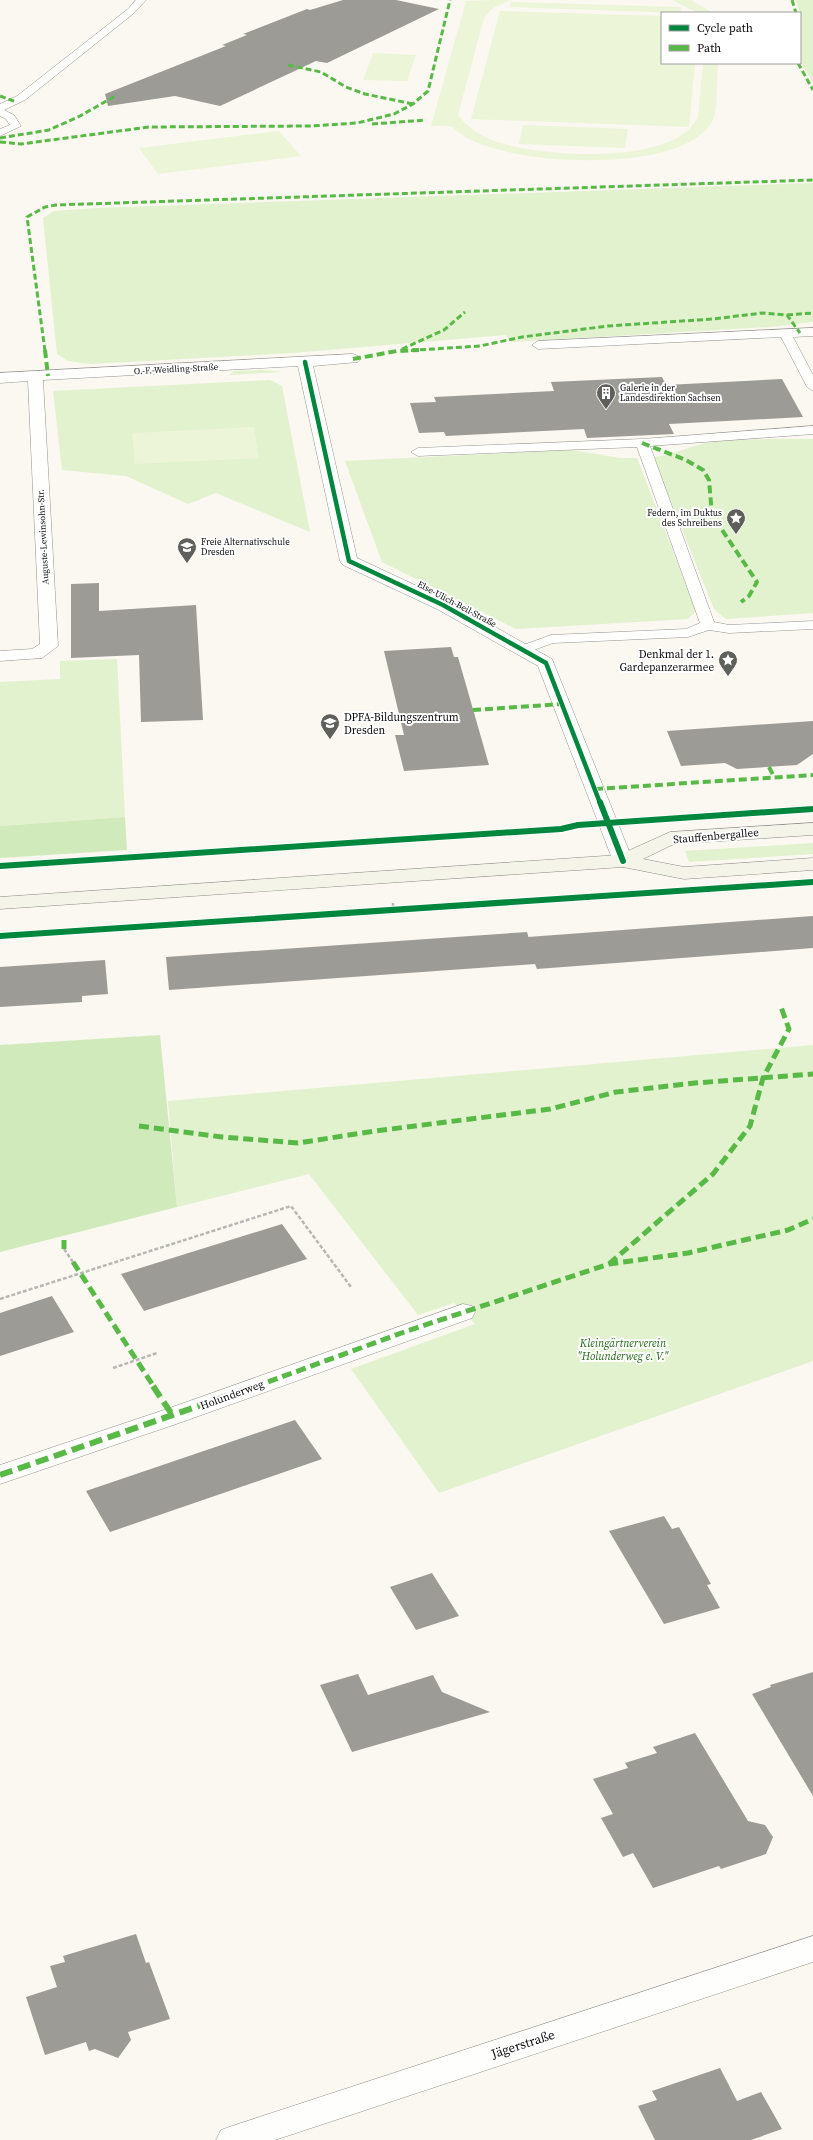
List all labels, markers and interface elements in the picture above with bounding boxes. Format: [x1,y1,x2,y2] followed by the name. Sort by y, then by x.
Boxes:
[661,12,801,64] legend
[697,20,753,36] text: Cycle path
[697,40,721,56] text: Path
[134,361,219,377] street label: O.-F.-Weidling-Straße
[595,382,617,410] building icon: Galerie in der Landesdirektion Sachsen
[620,382,721,404] place label: Galerie in der Landesdirektion Sachsen
[35,489,51,585] street label: Auguste-Lewinsohn-Str.
[647,507,722,529] place label: Federn, im Duktus des Schreibens
[725,507,747,535] place icon: Federn, im Duktus des Schreibens
[176,536,198,564] school or university icon: Freie Alternativschule Dresden
[201,536,290,558] place label: Freie Alternativschule Dresden
[415,578,499,630] street label: Else-Ulich-Beil-Straße
[620,647,714,675] place label: Denkmal der 1. Gardepanzerarmee
[717,649,739,677] place icon: Denkmal der 1. Gardepanzerarmee
[344,710,459,738] place label: DPFA-Bildungszentrum Dresden
[319,712,341,740] school or university icon: DPFA-Bildungszentrum Dresden
[673,825,760,847] street label: Stauffenbergallee
[577,1336,669,1364] park label: Kleingärtnerverein "Holunderweg e. V."
[198,1376,266,1413] street label: Holunderweg
[488,2026,557,2063] street label: Jägerstraße

